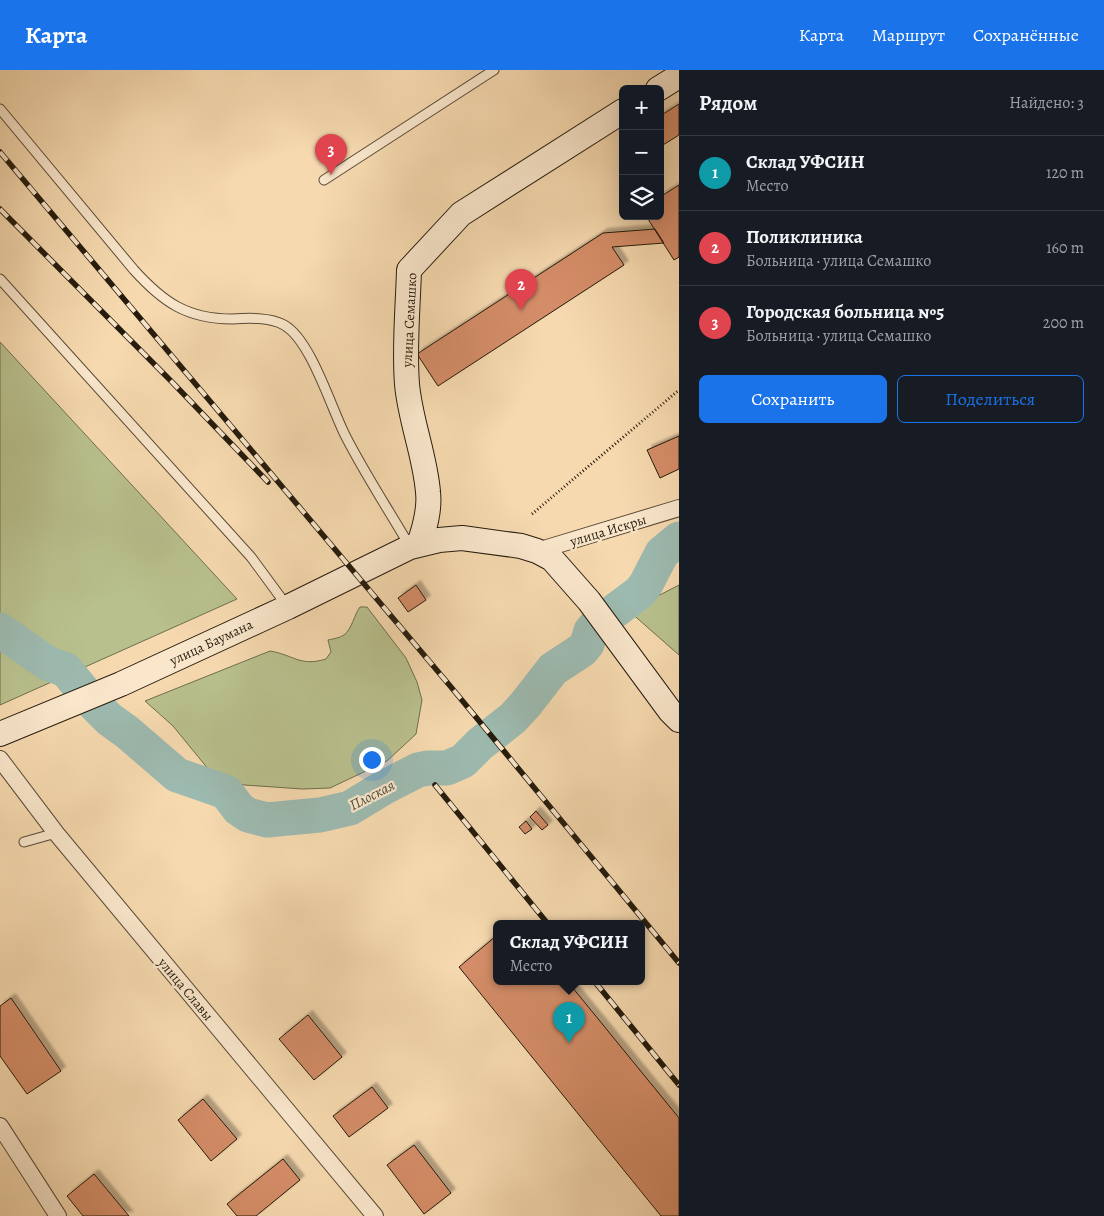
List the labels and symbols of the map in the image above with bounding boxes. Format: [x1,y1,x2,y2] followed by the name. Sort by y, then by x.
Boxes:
[315,134,347,175] pin: 3
[505,269,537,310] pin: 2
[397,272,421,369] street label: улица Семашко
[567,510,649,551] street label: улица Искры
[166,615,256,670] street label: улица Баумана
[359,747,385,773] your location
[346,775,398,815] water label: Плоская
[153,953,218,1025] street label: улица Славы
[553,1002,585,1043] pin: 1

